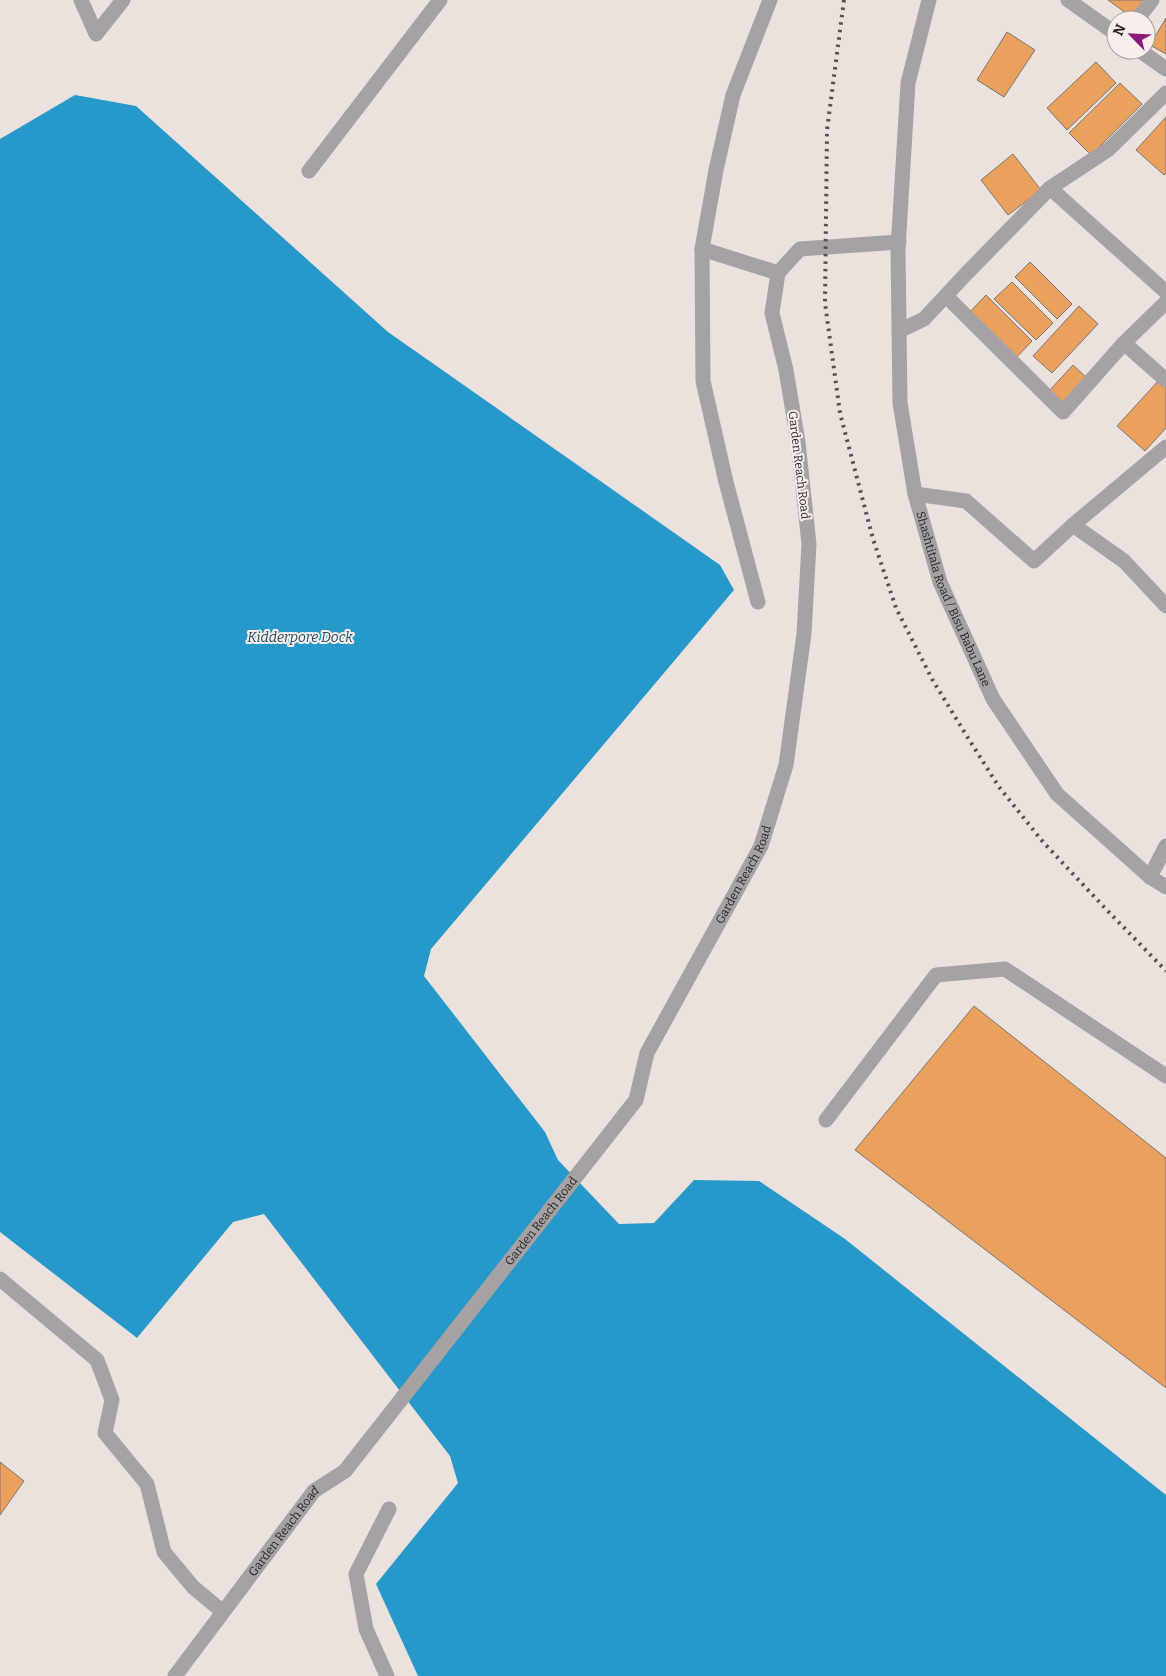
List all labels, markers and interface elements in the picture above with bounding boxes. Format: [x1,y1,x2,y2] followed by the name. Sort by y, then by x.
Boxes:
[1106,10,1156,60] north arrow
[1110,21,1130,38] text: N
[785,410,813,520] street label: Garden Reach Road
[913,510,993,689] street label: Shashtitala Road / Bisu Babu Lane
[247,629,353,646] water label: Kidderpore Dock
[712,824,774,926] street label: Garden Reach Road
[502,1174,580,1268] street label: Garden Reach Road
[245,1483,321,1579] street label: Garden Reach Road

